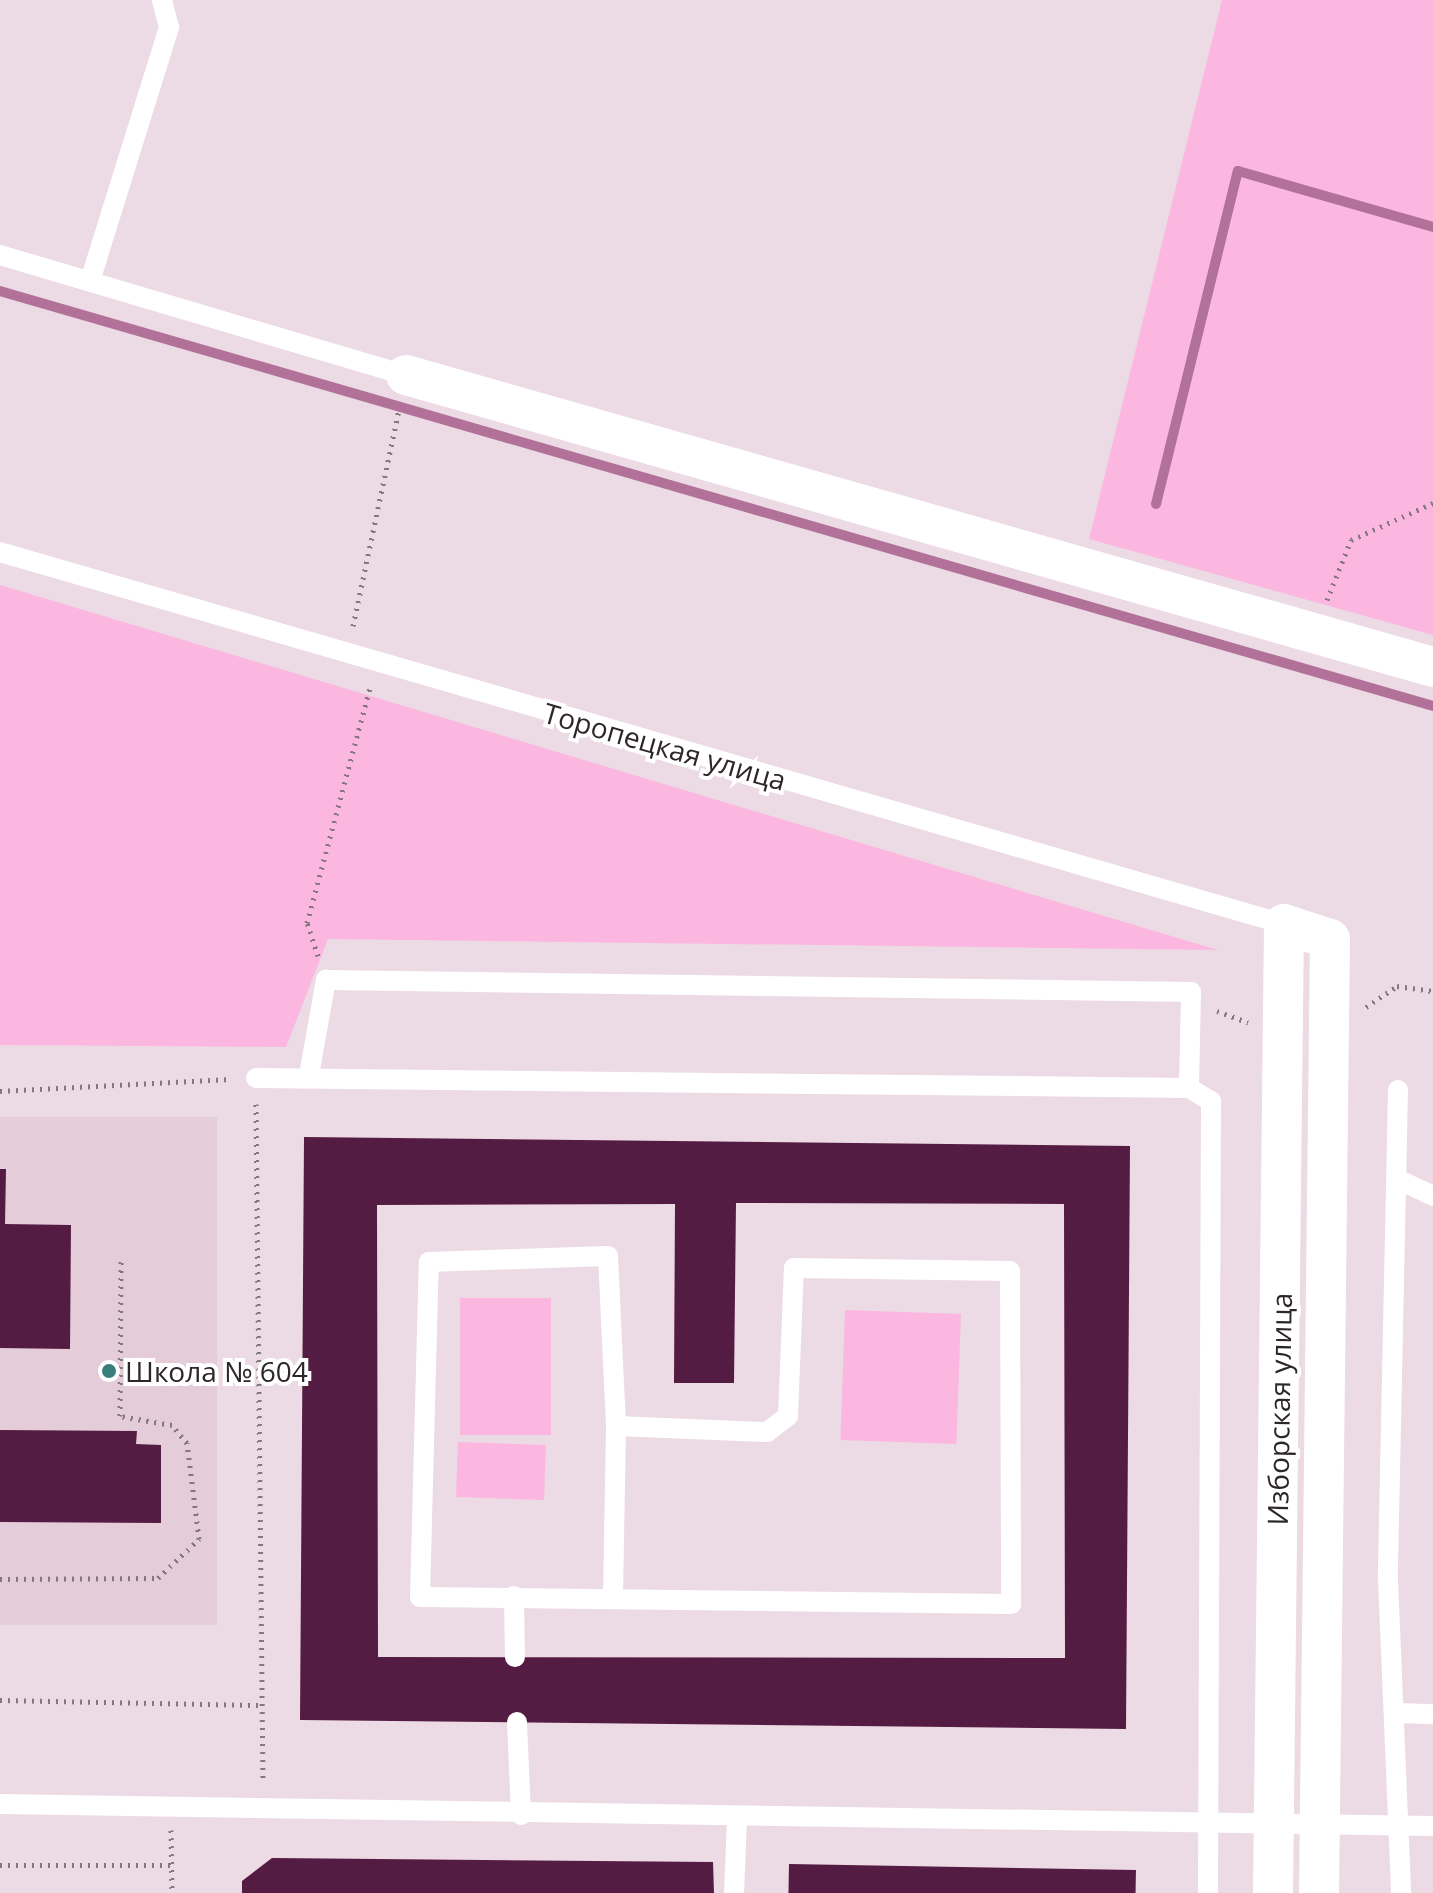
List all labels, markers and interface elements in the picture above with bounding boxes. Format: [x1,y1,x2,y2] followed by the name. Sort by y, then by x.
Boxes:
[540,695,790,797] street label: Торопецкая улица
[1260,1292,1298,1526] street label: Изборская улица
[125,1354,308,1388] place label: Школа № 604
[100,1362,118,1380] marker: Школа № 604

